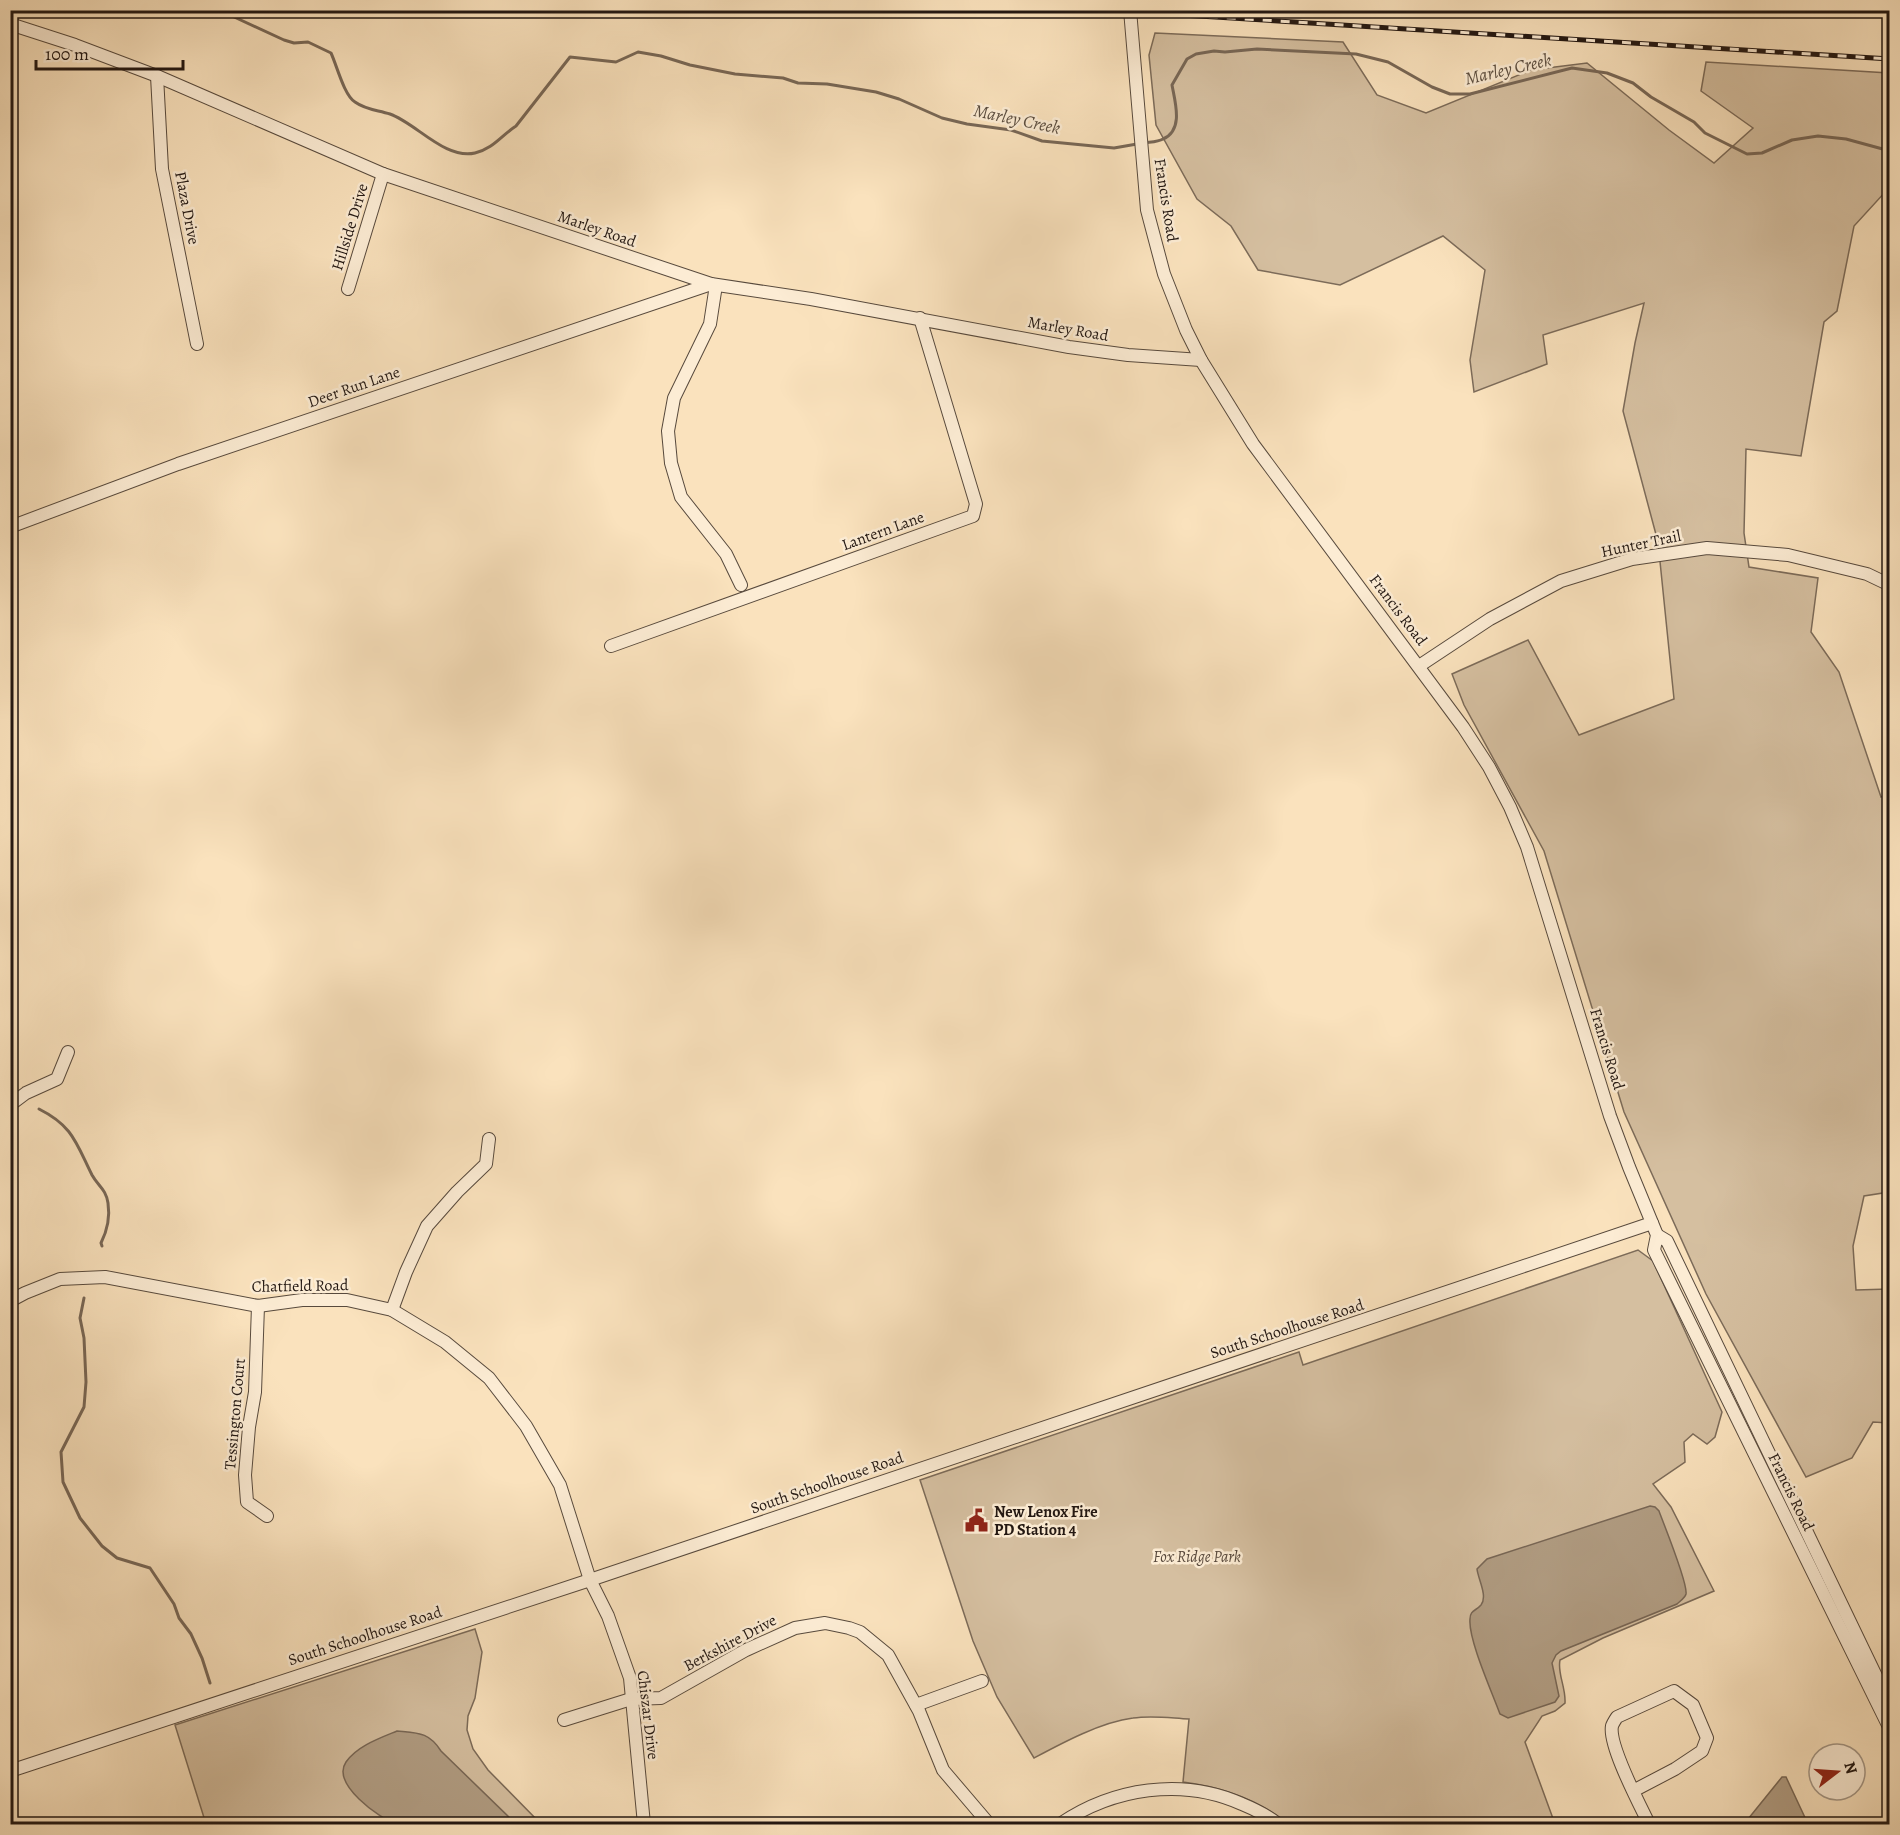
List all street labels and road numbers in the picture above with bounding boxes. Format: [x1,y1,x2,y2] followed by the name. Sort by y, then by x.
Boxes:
[1149,157,1184,244] street label: Francis Road
[169,170,205,246] street label: Plaza Drive
[326,181,374,273] street label: Hillside Drive
[555,205,640,253] street label: Marley Road
[1026,311,1111,347] street label: Marley Road
[305,361,403,413] street label: Deer Run Lane
[839,506,927,556] street label: Lantern Lane
[1599,525,1683,563] street label: Hunter Trail
[1364,570,1432,651] street label: Francis Road
[1584,1005,1630,1093] street label: Francis Road
[251,1274,349,1298] street label: Chatfield Road
[1207,1294,1367,1364] street label: South Schoolhouse Road
[219,1357,251,1471] street label: Tessington Court
[748,1446,907,1520] street label: South Schoolhouse Road
[1763,1449,1820,1535] street label: Francis Road
[285,1601,445,1671] street label: South Schoolhouse Road
[680,1609,780,1677] street label: Berkshire Drive
[632,1669,664,1761] street label: Chiszar Drive

